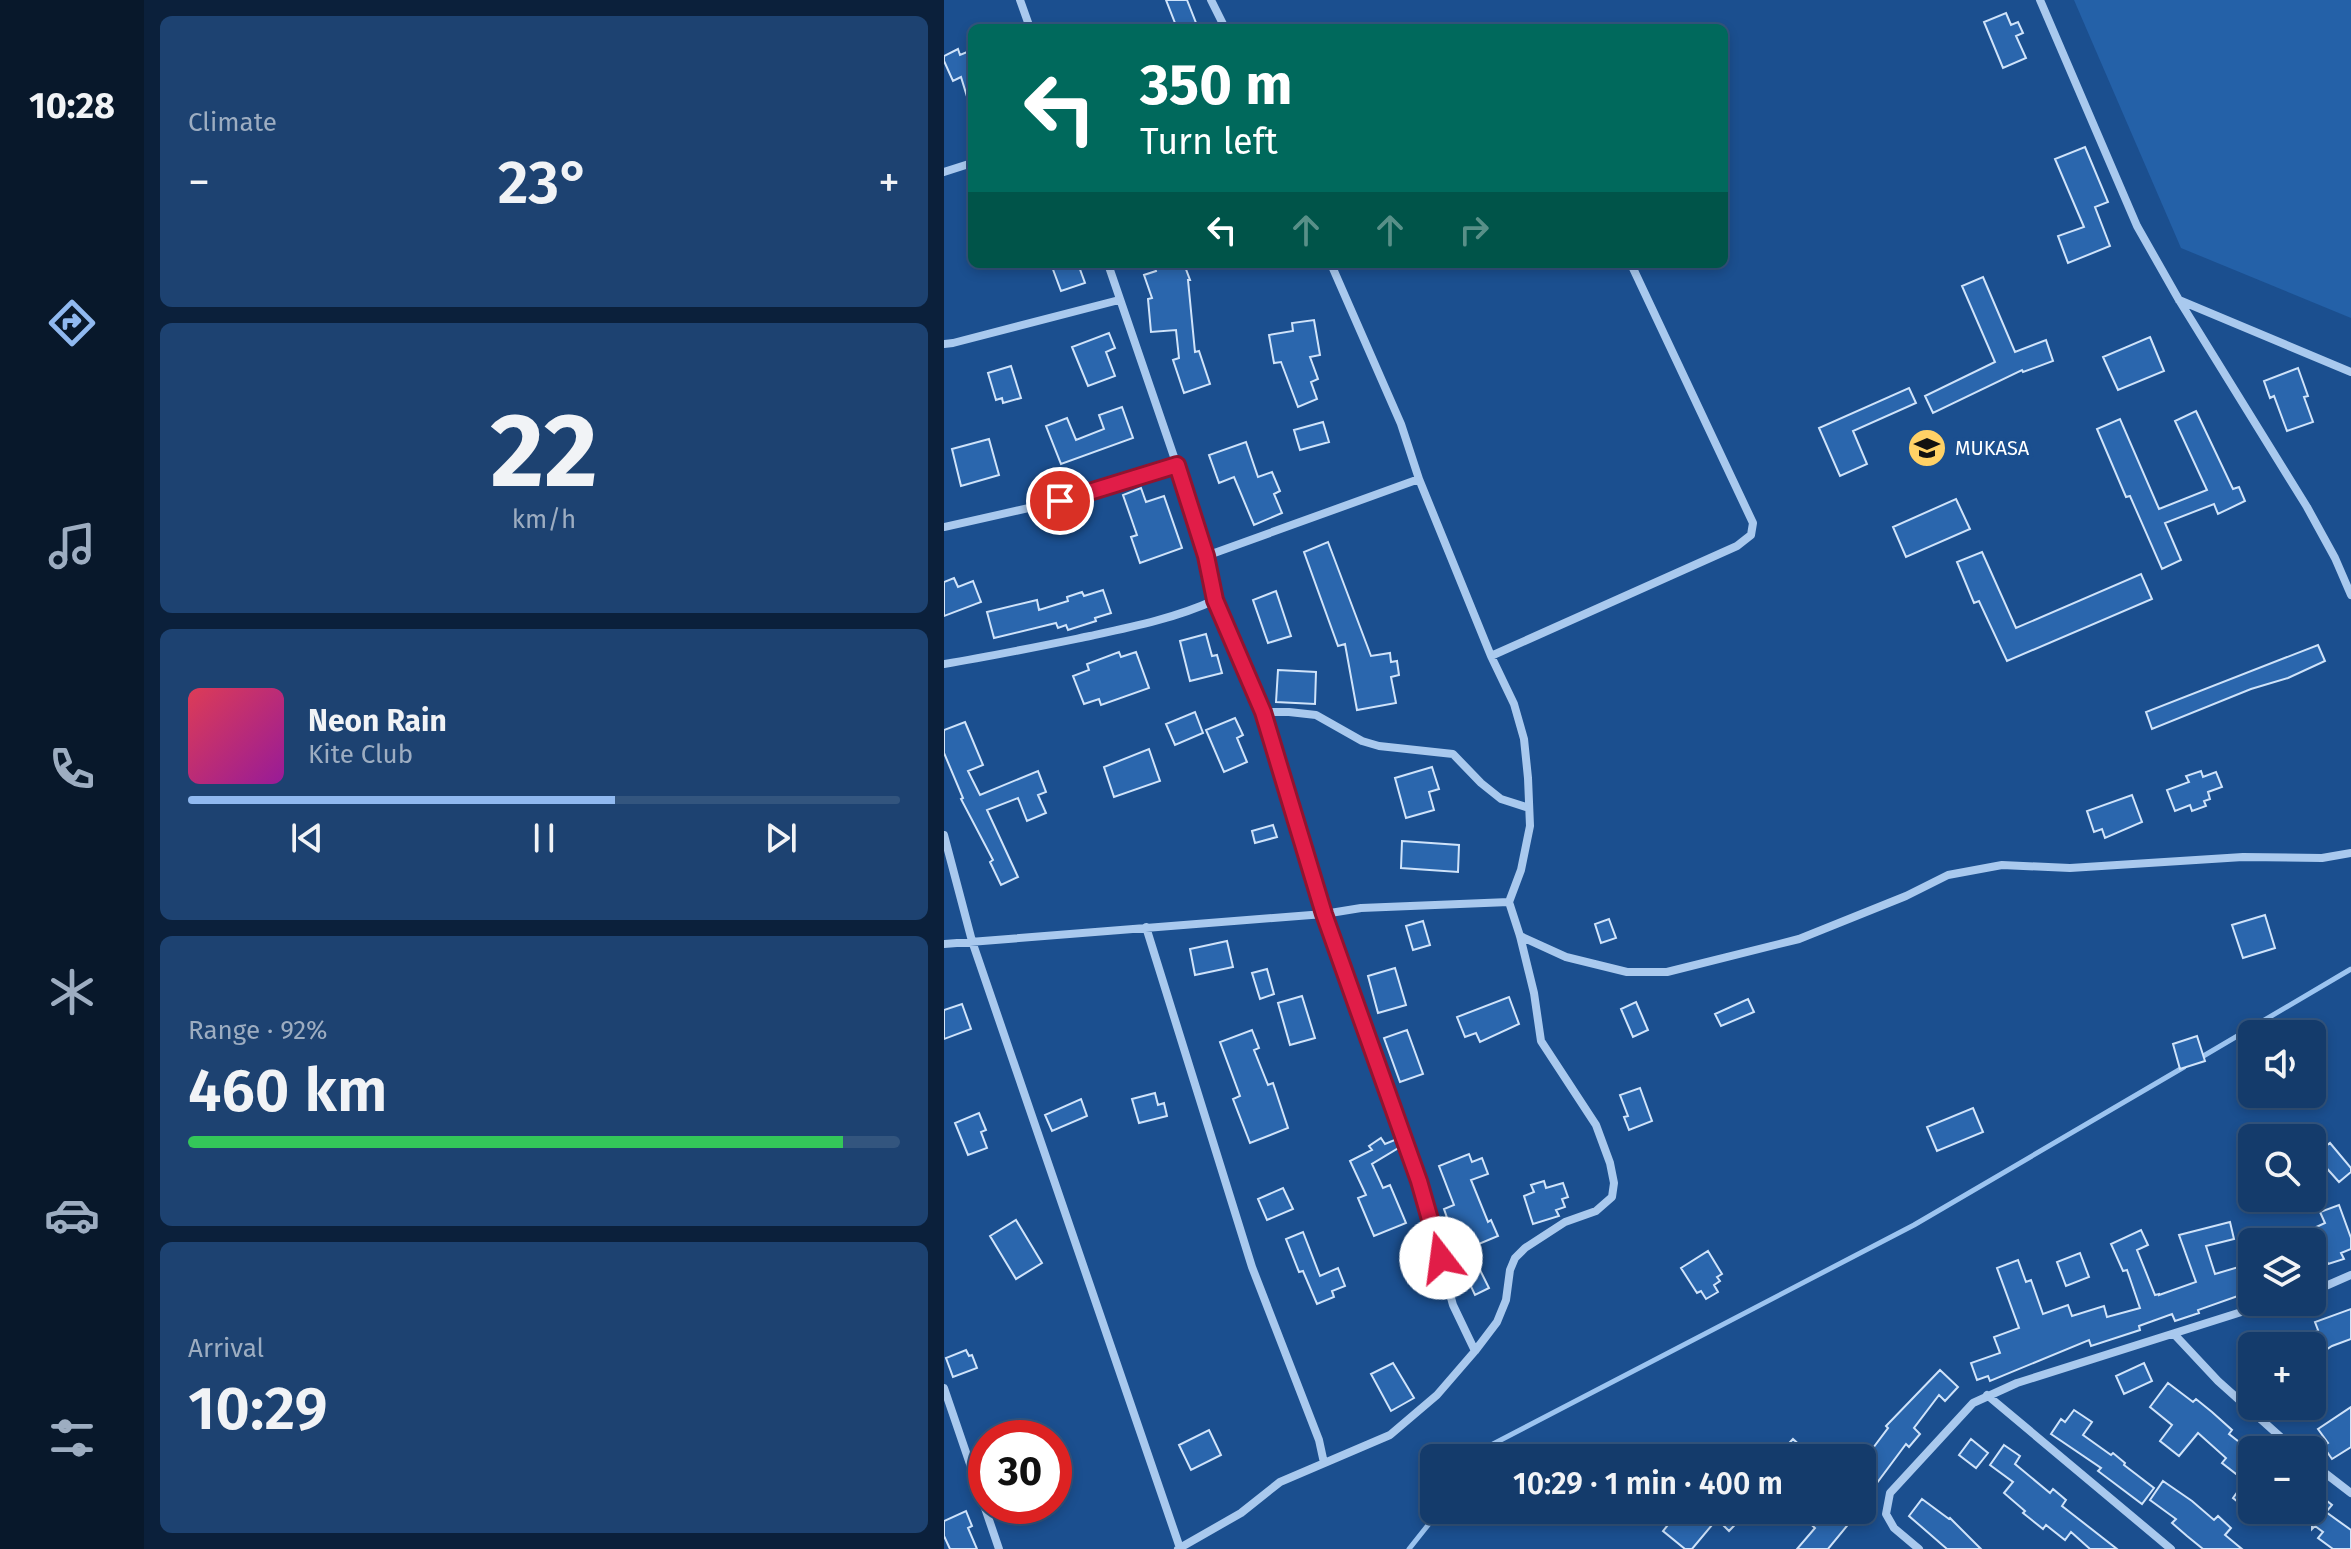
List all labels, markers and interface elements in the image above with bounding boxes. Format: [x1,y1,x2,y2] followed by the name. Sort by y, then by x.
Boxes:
[1140,52,1293,119] text: 350 m
[1008,56,1112,160] icon: left
[29,84,115,128] text: 10:28
[188,107,277,138] text: Climate
[1140,120,1278,164] text: Turn left
[498,147,590,219] text: 23°
[188,156,210,209] text: −
[878,156,900,209] text: +
[1200,208,1244,252] icon: left
[1284,208,1328,252] icon: ahead
[1368,208,1412,252] icon: ahead
[1452,208,1496,252] icon: right
[44,295,100,351] icon: directions
[490,389,598,514] text: 22
[1906,427,1948,469] school or university icon: MUKASA
[1955,436,2030,460] place label: MUKASA
[1026,467,1094,535] pin
[1038,479,1082,523] icon: arrive
[512,504,576,535] text: km/h
[44,518,100,574] icon: music
[308,703,447,739] text: Neon Rain
[308,739,413,770] text: Kite Club
[44,741,100,797] icon: phone
[285,816,329,860] icon: previous
[522,816,566,860] icon: pause
[759,816,803,860] icon: next
[44,964,100,1020] icon: climate
[188,1015,328,1046] text: Range · 92%
[2238,1020,2326,1524] map controls
[2238,1020,2326,1108] button: sound
[188,1055,388,1127] text: 460 km
[2238,1124,2326,1212] button: search
[44,1187,100,1243] icon: car
[1399,1216,1483,1300] position arrow
[2238,1228,2326,1316] button: layers
[2238,1332,2326,1420] button: +
[188,1333,264,1364] text: Arrival
[188,1373,328,1445] text: 10:29
[44,1410,100,1466] icon: filters
[968,1420,1072,1524] speed limit sign: 30
[2238,1436,2326,1524] button: −
[1513,1466,1783,1502] text: 10:29 · 1 min · 400 m

